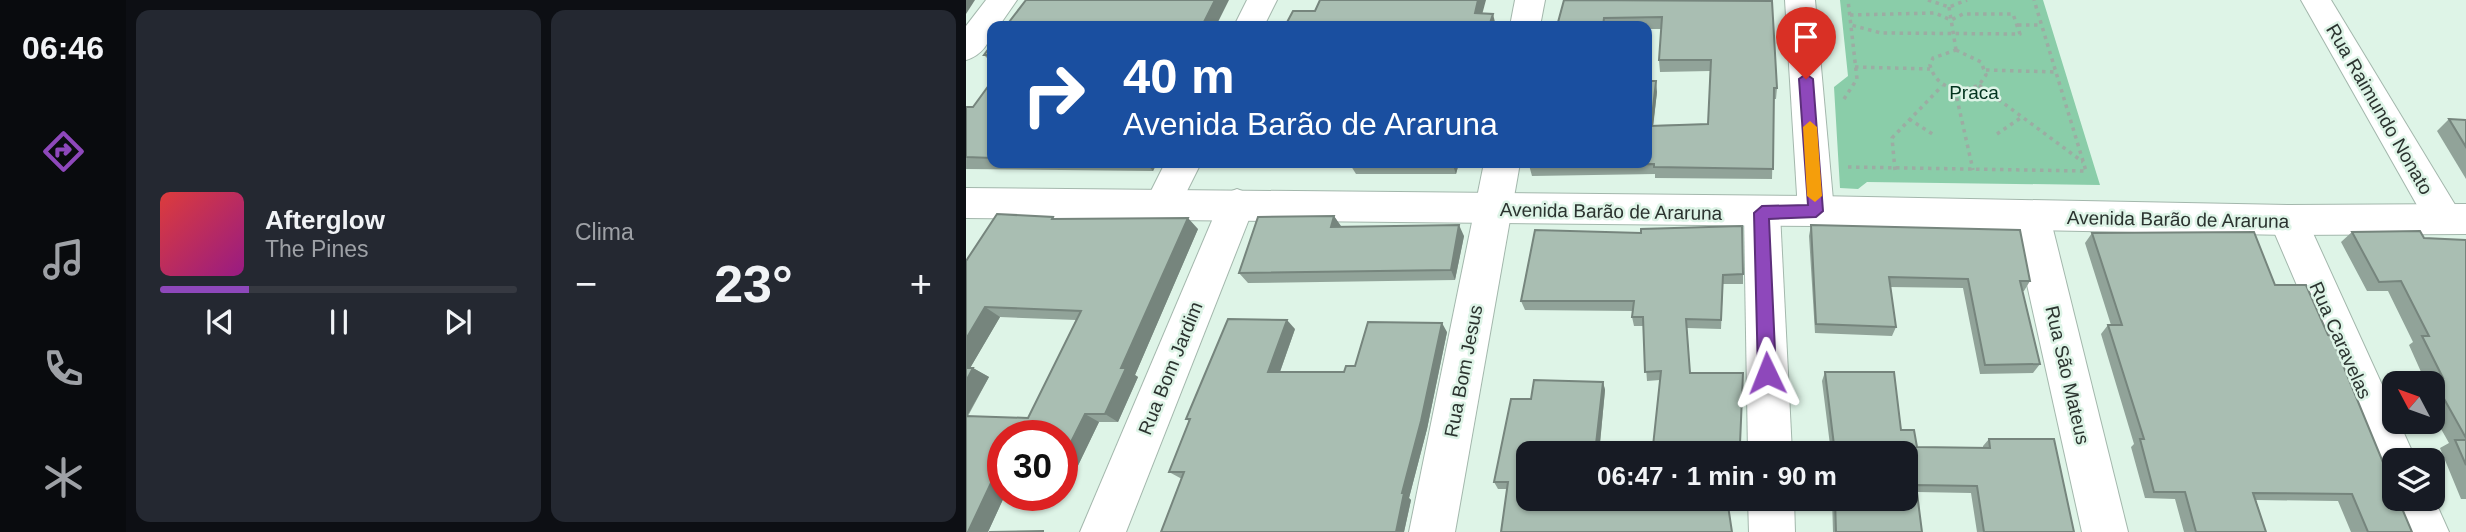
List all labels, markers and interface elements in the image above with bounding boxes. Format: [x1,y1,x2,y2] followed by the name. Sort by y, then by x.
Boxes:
[1776,7,1836,79] pin
[1787,18,1825,56] icon: arrive
[2322,20,2437,198] street label: Rua Raimundo Nonato
[22,30,104,66] text: 06:46
[1008,49,1099,140] icon: right
[1123,49,1235,103] text: 40 m
[1949,82,1999,103] park label: Praca
[1123,106,1498,142] text: Avenida Barão de Araruna
[39,127,88,176] icon: directions
[1500,199,1723,224] street label: Avenida Barão de Araruna
[265,205,385,235] text: Afterglow
[2067,207,2290,232] street label: Avenida Barão de Araruna
[575,219,634,245] text: Clima
[39,235,88,284] icon: music
[265,236,369,262] text: The Pines
[714,255,793,313] text: 23°
[575,263,597,305] text: −
[910,263,932,305] text: +
[2305,279,2376,402] street label: Rua Caravelas
[1134,299,1207,438] street label: Rua Bom Jardim
[201,303,239,341] icon: previous
[320,303,358,341] icon: pause
[439,303,477,341] icon: next
[1440,303,1487,439] street label: Rua Bom Jesus
[2041,304,2094,446] street label: Rua São Mateus
[1730,336,1804,410] position arrow
[39,344,88,393] icon: phone
[2382,371,2445,434] north arrow
[2382,371,2445,511] map controls
[987,420,1078,511] speed limit sign: 30
[2382,448,2445,511] button: layers
[39,453,88,502] icon: climate
[1597,461,1837,491] text: 06:47 · 1 min · 90 m

